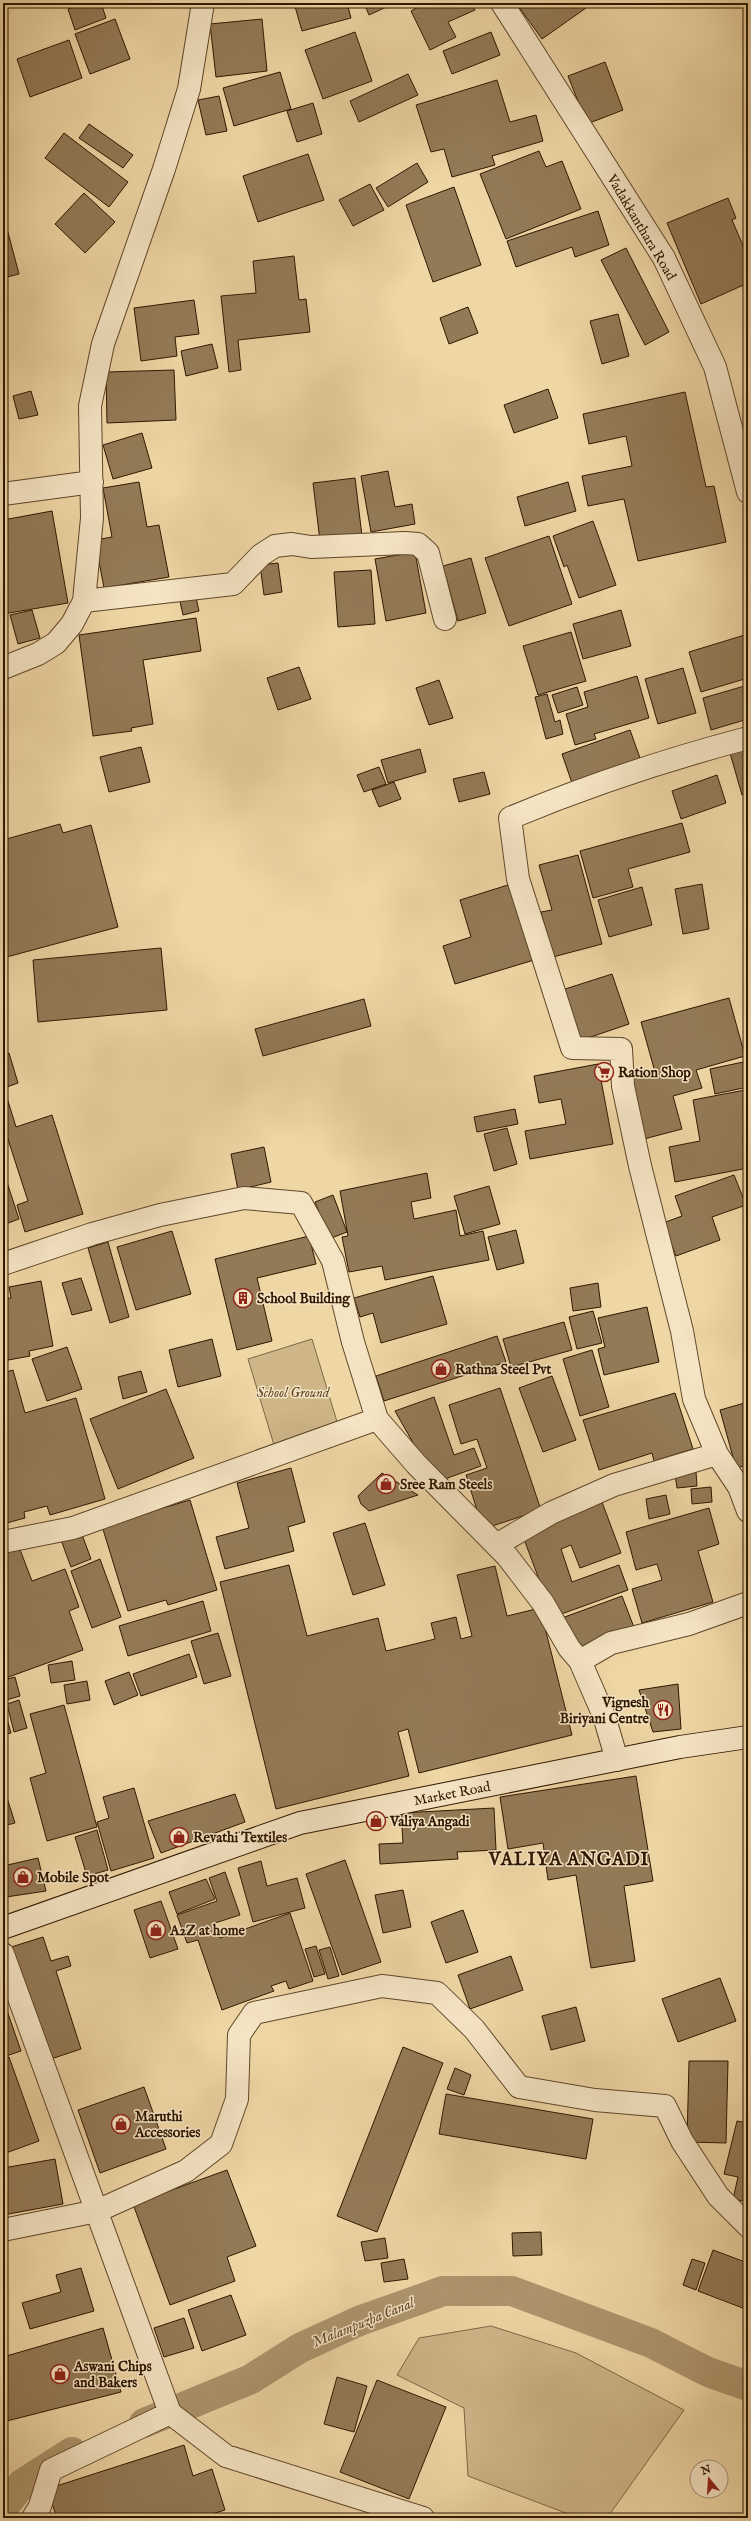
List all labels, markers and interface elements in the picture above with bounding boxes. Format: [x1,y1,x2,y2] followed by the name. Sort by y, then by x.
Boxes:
[602,170,680,284] street label: Vadakkanthara Road
[593,1061,615,1083] supermarket icon: Ration Shop
[618,1064,691,1082] place label: Ration Shop
[232,1287,254,1309] building icon: School Building
[257,1290,351,1308] place label: School Building
[430,1358,452,1380] shop icon: Rathna Steel Pvt
[455,1361,552,1379] place label: Rathna Steel Pvt
[257,1384,331,1402] park label: School Ground
[375,1473,397,1495] shop icon: Sree Ram Steels
[400,1476,492,1494] place label: Sree Ram Steels
[560,1694,650,1728] place label: Vignesh Biriyani Centre
[652,1699,674,1721] restaurant icon: Vignesh Biriyani Centre
[412,1778,493,1810] street label: Market Road
[365,1810,387,1832] shop icon: Valiya Angadi
[389,1813,470,1831] place label: Valiya Angadi
[168,1826,190,1848] shop icon: Revathi Textiles
[193,1829,287,1847] place label: Revathi Textiles
[488,1849,649,1872] district label: VALIYA ANGADI
[12,1866,34,1888] shop icon: Mobile Spot
[37,1869,109,1887] place label: Mobile Spot
[145,1919,167,1941] shop icon: A2Z at home
[169,1922,246,1940] place label: A2Z at home
[134,2108,201,2142] place label: Maruthi Accessories
[110,2113,132,2135] shop icon: Maruthi Accessories
[309,2293,418,2352] water label: Malampuzha Canal
[73,2358,152,2392] place label: Aswani Chips and Bakers
[49,2363,71,2385] shop icon: Aswani Chips and Bakers
[689,2459,729,2499] north arrow
[699,2462,713,2479] text: N

